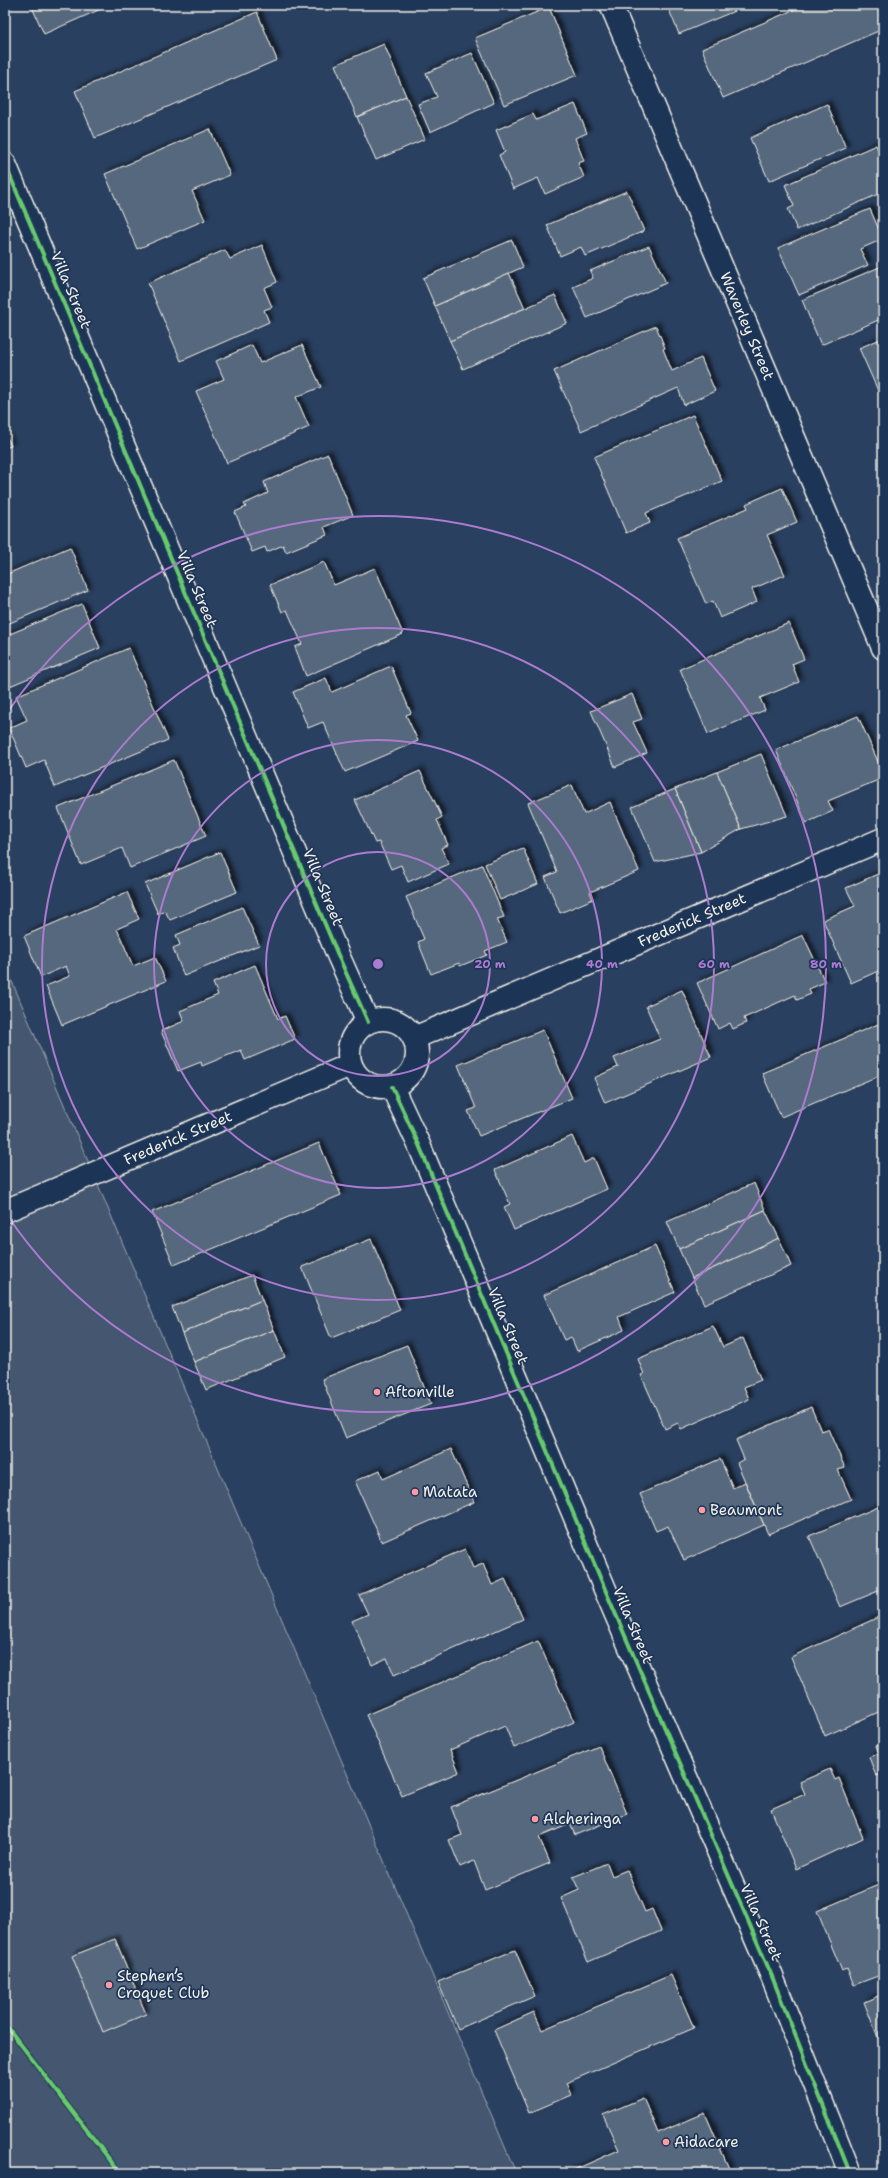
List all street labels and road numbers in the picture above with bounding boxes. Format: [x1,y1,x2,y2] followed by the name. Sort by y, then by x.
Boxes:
[46,248,96,332] street label: Villa Street
[715,269,779,383] street label: Waverley Street
[172,547,222,631] street label: Villa Street
[298,845,348,929] street label: Villa Street
[635,888,749,952] street label: Frederick Street
[121,1106,235,1170] street label: Frederick Street
[483,1284,533,1368] street label: Villa Street
[608,1583,658,1667] street label: Villa Street
[735,1881,787,1963] street label: Villa Street

